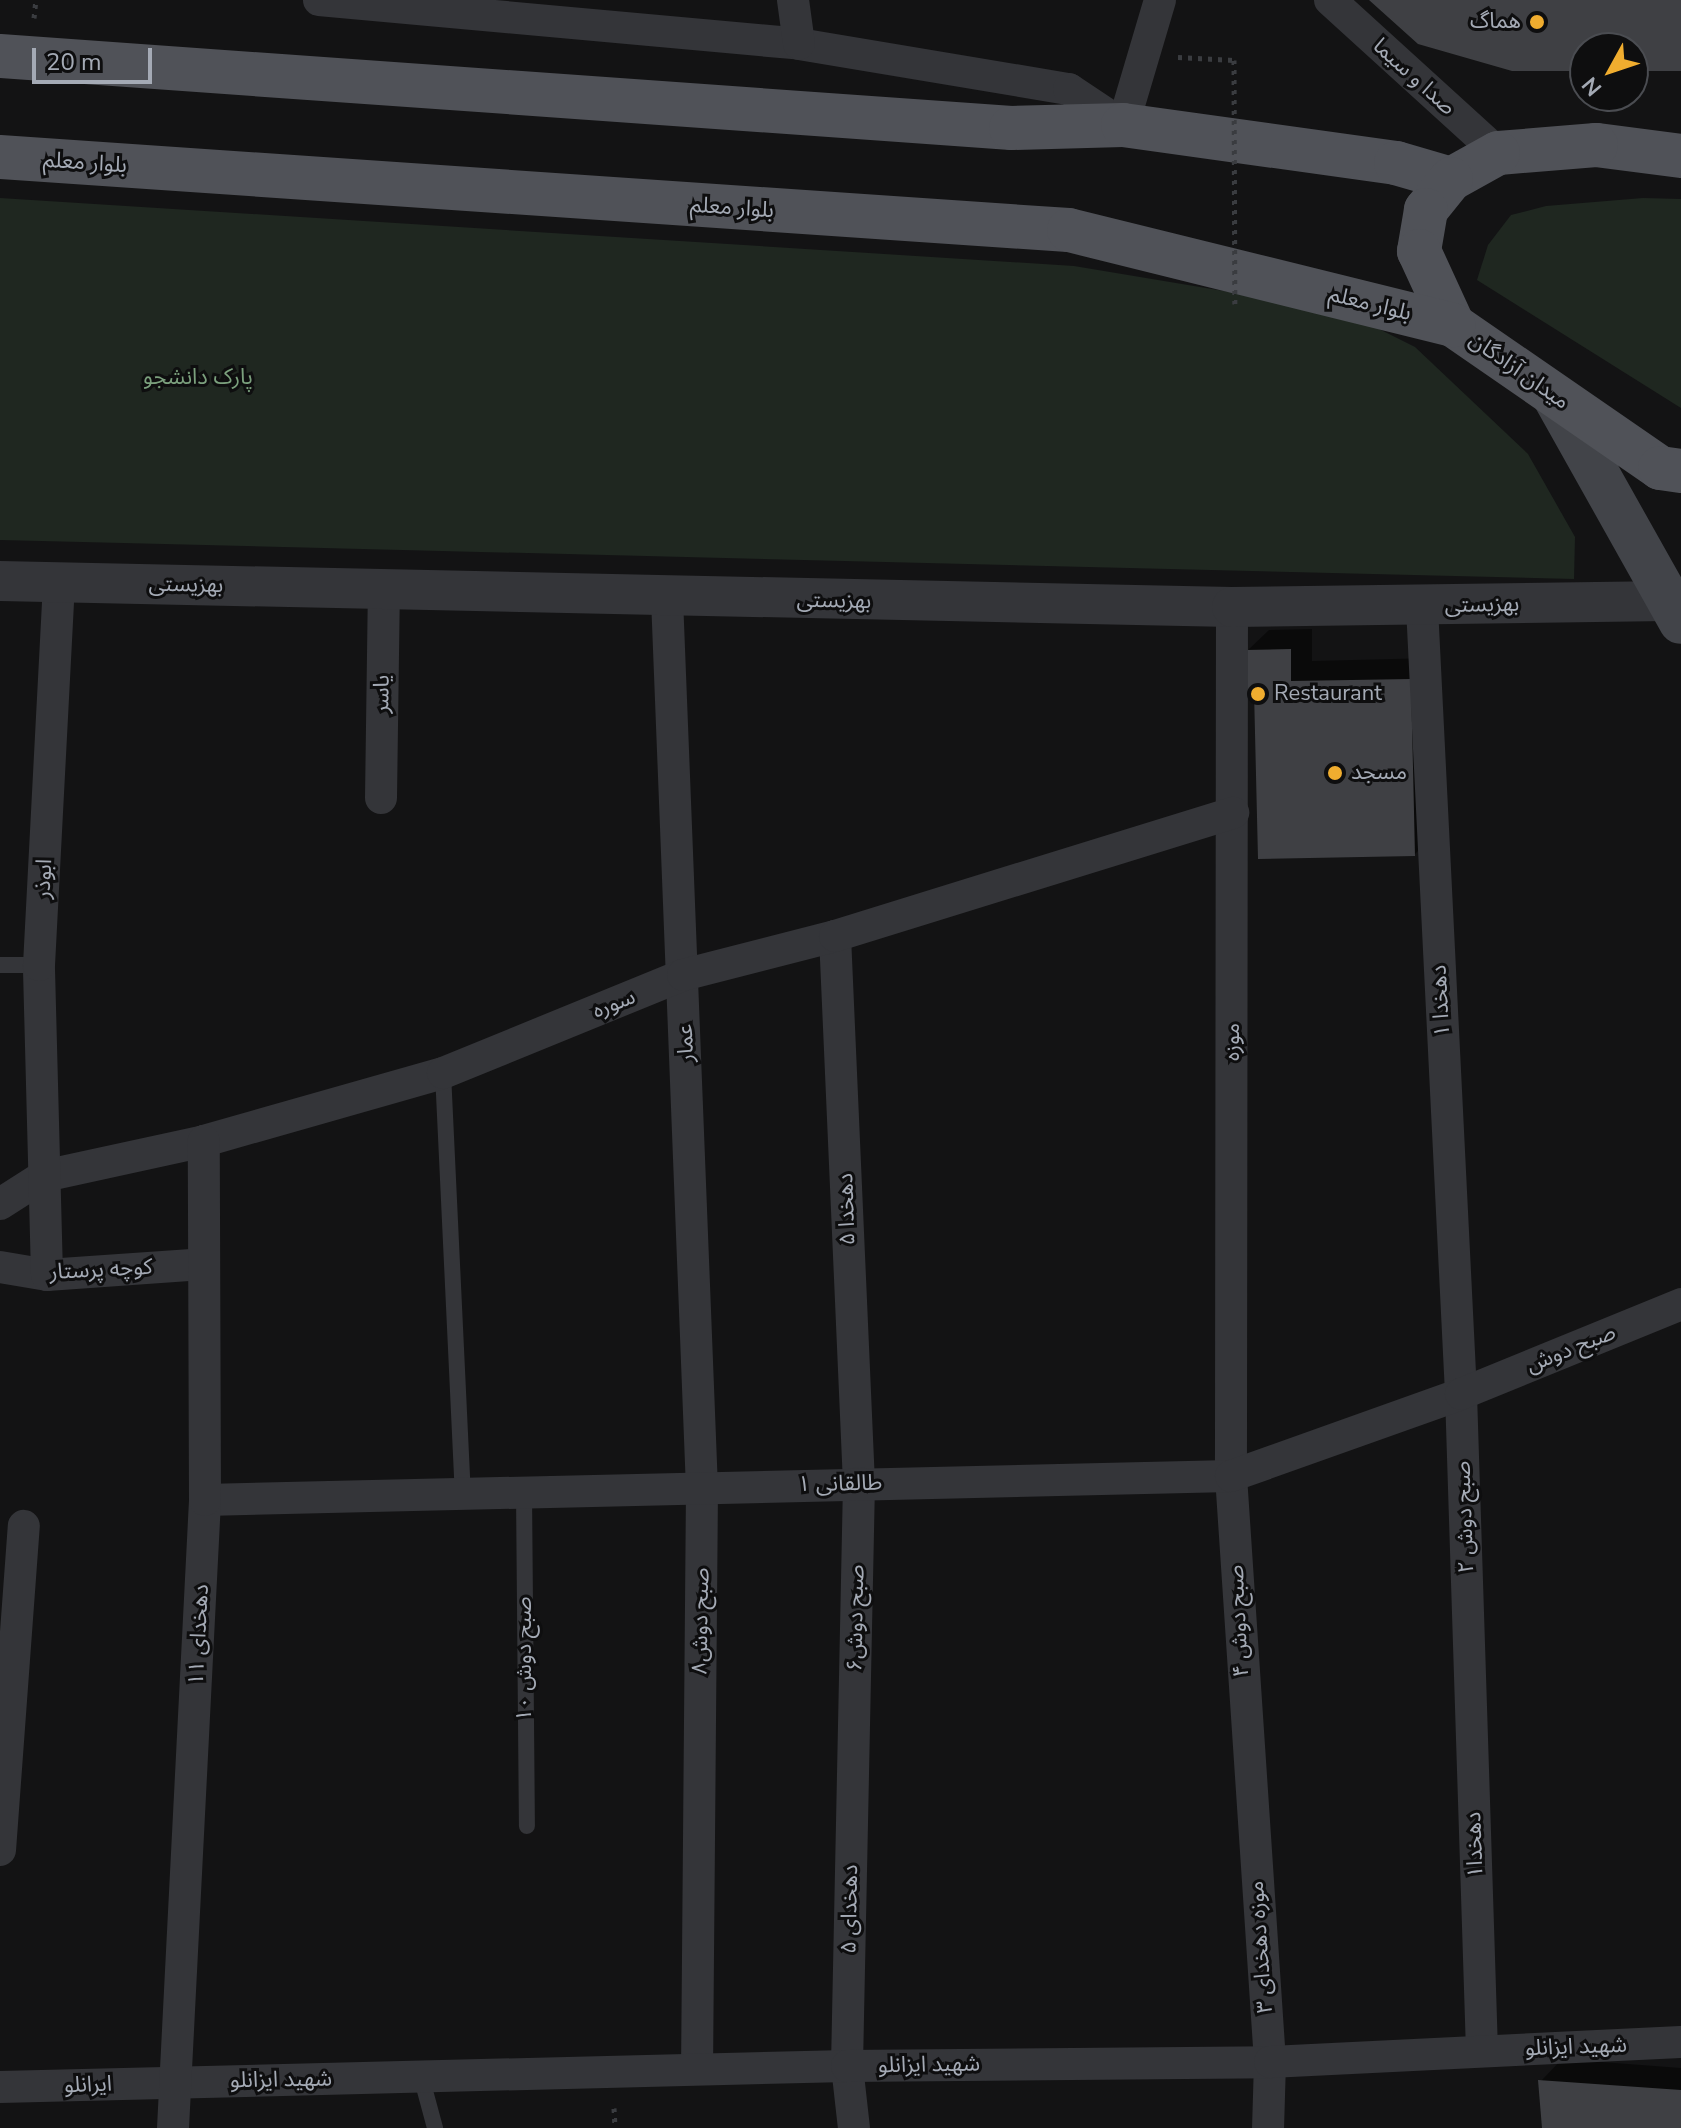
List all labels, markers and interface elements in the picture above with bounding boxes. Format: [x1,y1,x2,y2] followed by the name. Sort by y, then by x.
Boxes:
[1470,9,1521,35] place label: هماگ
[1528,13,1546,31] marker: هماگ
[36,32,156,82] scale bar
[1569,32,1649,112] north arrow
[1367,33,1461,121] street label: صدا و سیما
[46,46,102,78] text: 20 m
[1575,70,1609,102] text: N
[42,147,128,179] street label: بلوار معلم
[689,192,775,224] street label: بلوار معلم
[1326,281,1414,327] street label: بلوار معلم
[1464,327,1574,415] street label: میدان آزادگان
[143,365,253,391] park label: پارک دانشجو
[148,571,224,599] street label: بهزیستی
[796,587,872,615] street label: بهزیستی
[1444,591,1520,619] street label: بهزیستی
[368,674,396,714] street label: یاسر
[1274,681,1382,707] place label: Restaurant
[1249,685,1267,703] marker: Restaurant
[1351,760,1407,786] place label: مسجد
[1326,764,1344,782] marker: مسجد
[30,858,58,900] street label: ابوذر
[1426,964,1456,1038] street label: دهخدا ۱
[589,984,639,1024] street label: سوره
[672,1023,700,1063] street label: عمار
[1220,1023,1246,1061] street label: موزه
[833,1172,861,1246] street label: دهخدا ۵
[49,1254,153,1286] street label: کوچه پرستار
[1522,1319,1620,1379] street label: صبح دوش
[1450,1460,1480,1574] street label: صبح دوش ۲
[797,1470,883,1498] street label: طالقانی ۱
[842,1564,870,1672] street label: صبح دوش۶
[1223,1564,1255,1678] street label: صبح دوش ۴
[687,1567,715,1675] street label: صبح دوش۸
[183,1584,215,1686] street label: دهخدای ۱۱
[512,1596,538,1722] street label: صبح دوش ۱۰
[1461,1811,1489,1879] street label: دهخدا۱
[836,1864,864,1954] street label: دهخدای ۵
[1243,1880,1279,2014] street label: موزه دهخدای ۳
[1525,2032,1627,2062] street label: شهید ایزانلو
[878,2051,980,2079] street label: شهید ایزانلو
[230,2066,332,2094] street label: شهید ایزانلو
[63,2071,113,2099] street label: ایرانلو

